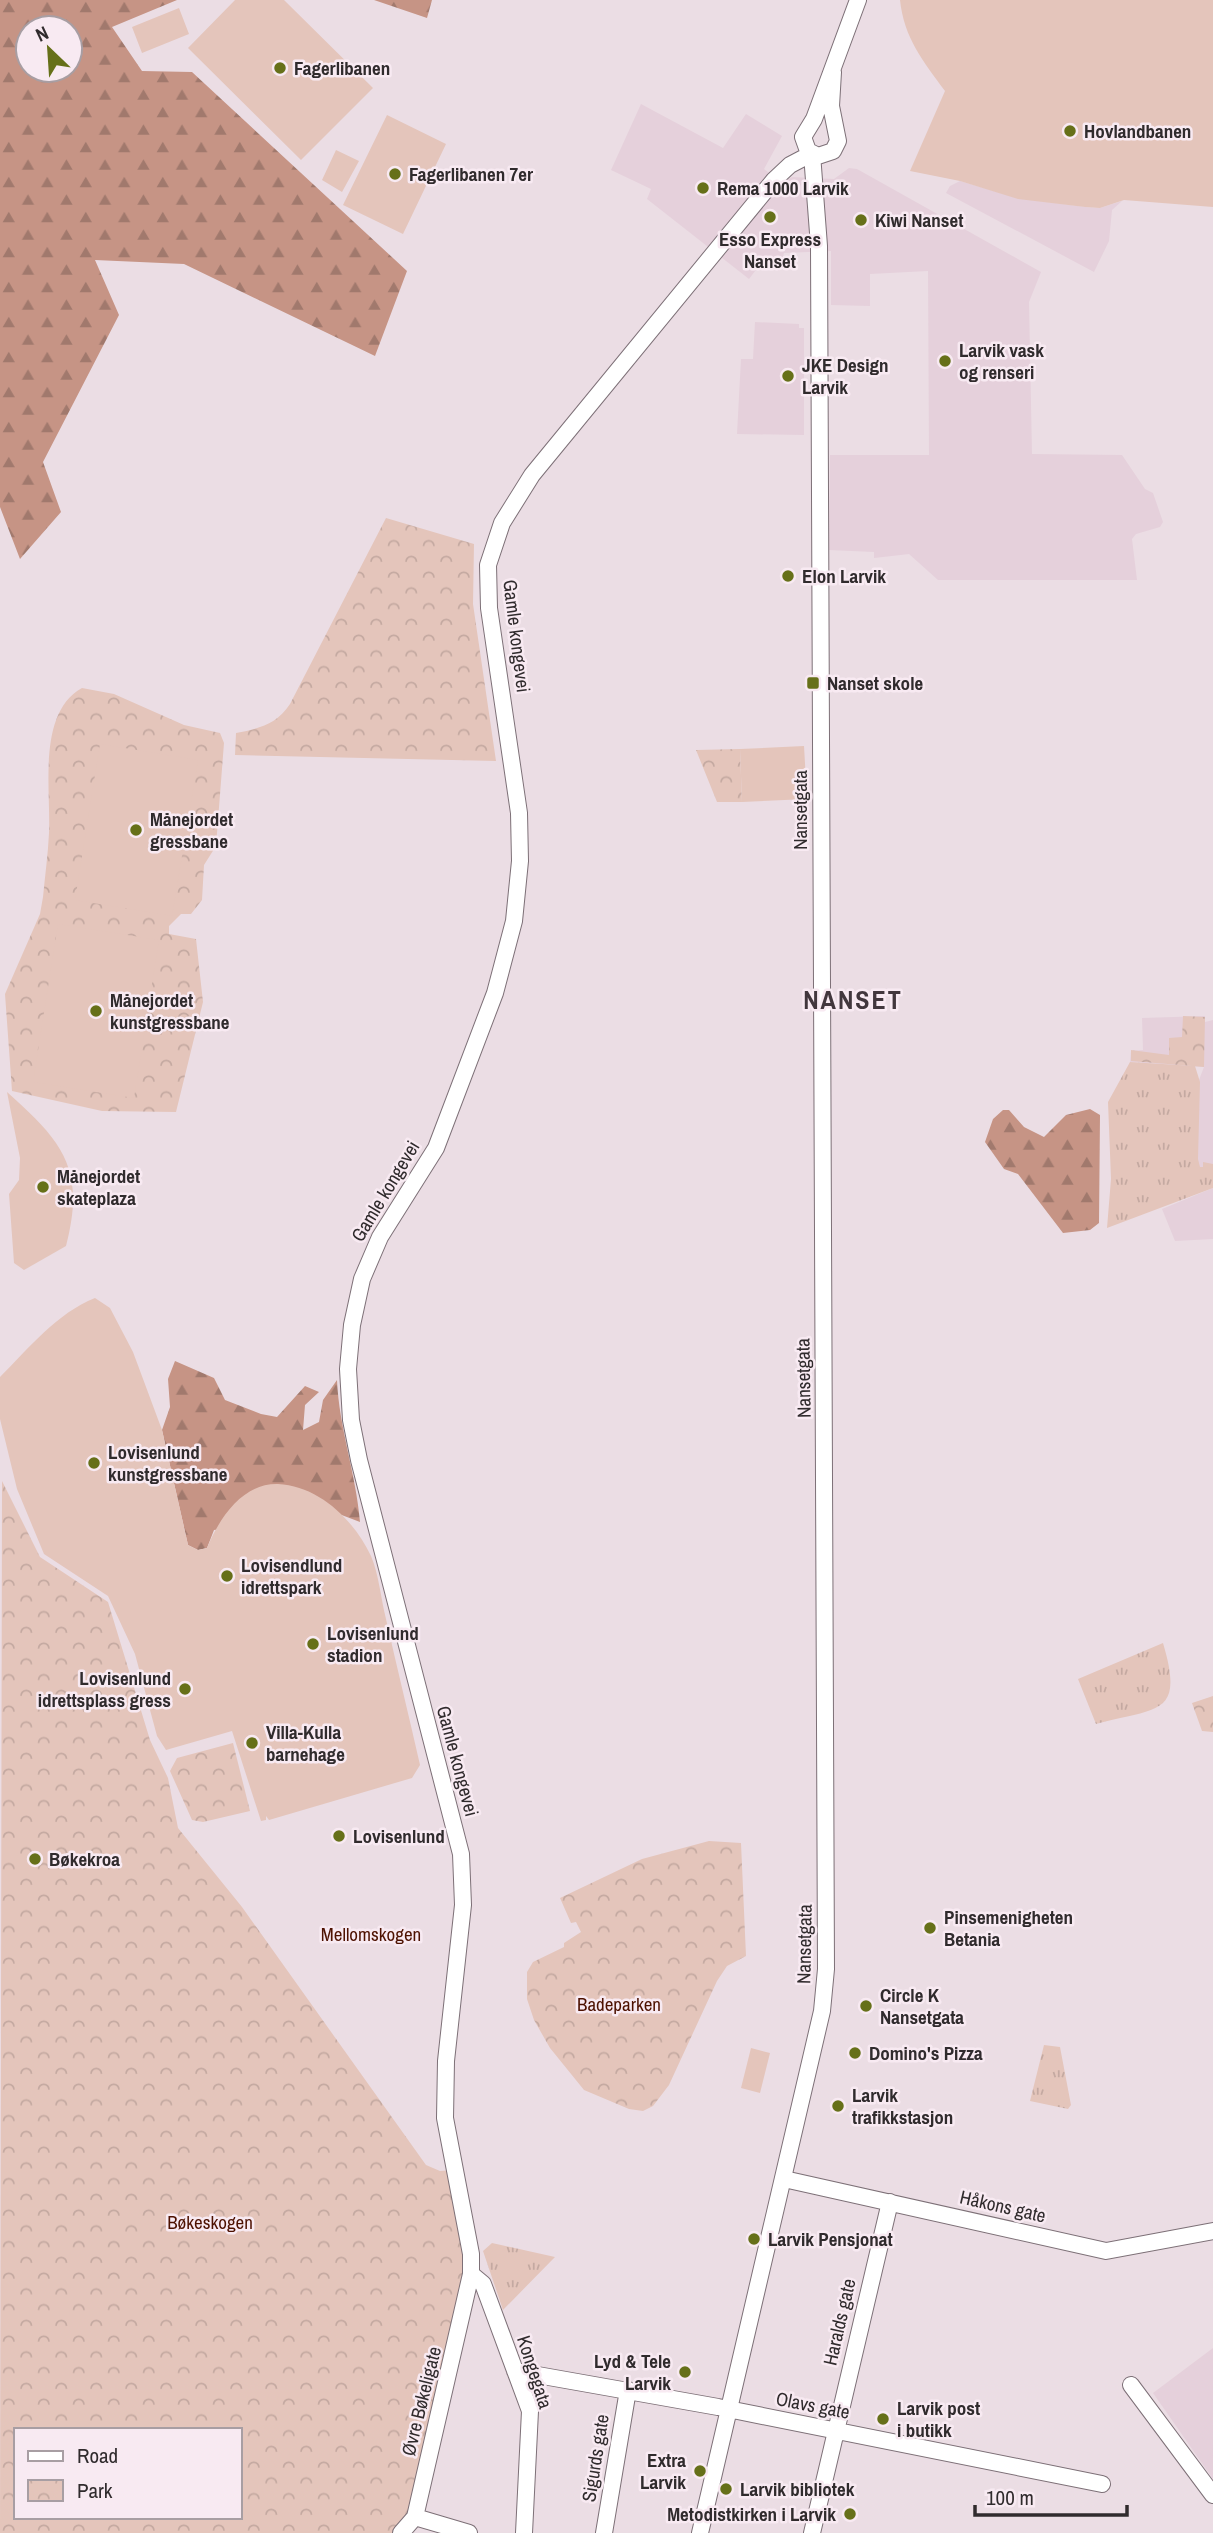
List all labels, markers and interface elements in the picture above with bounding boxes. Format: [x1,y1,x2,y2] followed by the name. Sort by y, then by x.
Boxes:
[14,14,84,84] north arrow
[31,19,52,48] text: N
[294,55,390,81] place label: Fagerlibanen
[272,60,288,76] marker: Fagerlibanen
[1084,118,1191,144] place label: Hovlandbanen
[1062,123,1078,139] marker: Hovlandbanen
[409,161,533,187] place label: Fagerlibanen 7er
[387,166,403,182] marker: Fagerlibanen 7er
[717,175,849,201] place label: Rema 1000 Larvik
[695,180,711,196] marker: Rema 1000 Larvik
[875,207,963,233] place label: Kiwi Nanset
[762,209,778,225] marker: Esso Express Nanset
[853,212,869,228] marker: Kiwi Nanset
[719,226,821,274] place label: Esso Express Nanset
[959,337,1044,385] place label: Larvik vask og renseri
[802,352,889,400] place label: JKE Design Larvik
[937,353,953,369] marker: Larvik vask og renseri
[780,368,796,384] marker: JKE Design Larvik
[802,563,886,589] place label: Elon Larvik
[780,568,796,584] marker: Elon Larvik
[497,578,537,694] street label: Gamle kongevei
[827,670,923,696] place label: Nanset skole
[805,675,821,691] marker: Nanset skole
[787,770,813,850] street label: Nansetgata
[150,806,233,854] place label: Månejordet gressbane
[128,822,144,838] marker: Månejordet gressbane
[803,982,903,1017] district label: NANSET
[110,987,230,1035] place label: Månejordet kunstgressbane
[88,1003,104,1019] marker: Månejordet kunstgressbane
[345,1136,425,1246] street label: Gamle kongevei
[57,1163,140,1211] place label: Månejordet skateplaza
[35,1179,51,1195] marker: Månejordet skateplaza
[789,1338,817,1418] street label: Nansetgata
[108,1439,228,1487] place label: Lovisenlund kunstgressbane
[86,1455,102,1471] marker: Lovisenlund kunstgressbane
[241,1552,342,1600] place label: Lovisendlund idrettspark
[219,1568,235,1584] marker: Lovisendlund idrettspark
[327,1620,419,1668] place label: Lovisenlund stadion
[305,1636,321,1652] marker: Lovisenlund stadion
[38,1665,171,1713] place label: Lovisenlund idrettsplass gress
[177,1681,193,1697] marker: Lovisenlund idrettsplass gress
[431,1703,485,1819] street label: Gamle kongevei
[266,1719,345,1767] place label: Villa-Kulla barnehage
[244,1735,260,1751] marker: Villa-Kulla barnehage
[353,1823,445,1849] place label: Lovisenlund
[331,1828,347,1844] marker: Lovisenlund
[49,1846,120,1872] place label: Bøkekroa
[27,1851,43,1867] marker: Bøkekroa
[790,1904,818,1984] street label: Nansetgata
[944,1904,1073,1952] place label: Pinsemenigheten Betania
[922,1920,938,1936] marker: Pinsemenigheten Betania
[321,1921,421,1947] park label: Mellomskogen
[880,1982,964,2030] place label: Circle K Nansetgata
[577,1991,661,2017] park label: Badeparken
[858,1998,874,2014] marker: Circle K Nansetgata
[869,2040,983,2066] place label: Domino's Pizza
[847,2045,863,2061] marker: Domino's Pizza
[852,2082,953,2130] place label: Larvik trafikkstasjon
[830,2098,846,2114] marker: Larvik trafikkstasjon
[957,2183,1049,2229] street label: Håkons gate
[167,2209,253,2235] park label: Bøkeskogen
[768,2226,893,2252] place label: Larvik Pensjonat
[746,2231,762,2247] marker: Larvik Pensjonat
[816,2276,862,2368] street label: Haralds gate
[511,2332,559,2412] street label: Kongegata
[395,2344,447,2458] street label: Øvre Bøkeligate
[594,2348,671,2396] place label: Lyd & Tele Larvik
[677,2364,693,2380] marker: Lyd & Tele Larvik
[774,2385,852,2425] street label: Olavs gate
[897,2395,980,2443] place label: Larvik post i butikk
[875,2411,891,2427] marker: Larvik post i butikk
[575,2412,615,2504] street label: Sigurds gate
[14,2428,242,2519] legend
[77,2441,118,2470] text: Road
[640,2447,686,2495] place label: Extra Larvik
[692,2463,708,2479] marker: Extra Larvik
[975,2474,1127,2518] scale bar
[77,2476,113,2505] text: Park
[740,2476,855,2502] place label: Larvik bibliotek
[718,2481,734,2497] marker: Larvik bibliotek
[986,2483,1034,2512] text: 100 m
[667,2501,836,2527] place label: Metodistkirken i Larvik
[842,2506,858,2522] marker: Metodistkirken i Larvik

